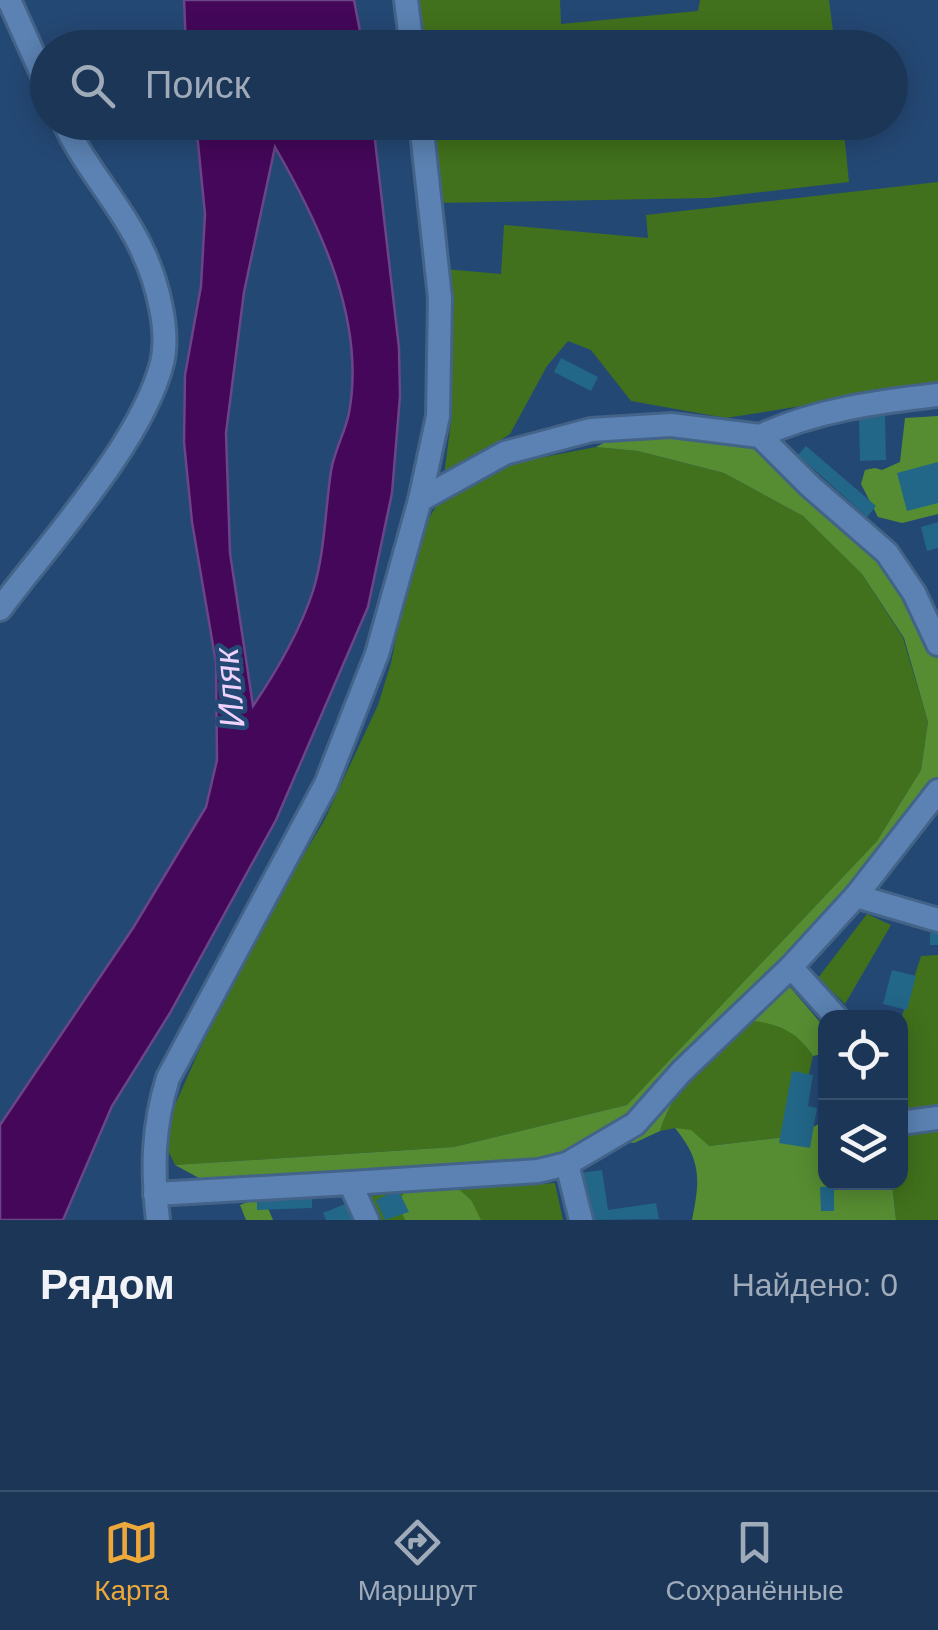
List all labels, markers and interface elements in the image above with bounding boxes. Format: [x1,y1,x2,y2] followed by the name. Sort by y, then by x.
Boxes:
[30,30,908,140] search box
[65,58,120,113] icon: search
[145,64,250,106] text: Поиск
[205,645,251,730] water label: Иляк
[818,1010,908,1190] map controls
[818,1010,908,1100] button: locate
[818,1100,908,1190] button: layers
[40,1261,175,1308] text: Рядом
[732,1267,898,1303] text: Найдено: 0
[94,1515,169,1607] tab: Карта
[358,1515,477,1607] tab: Маршрут
[665,1515,844,1607] tab: Сохранённые

